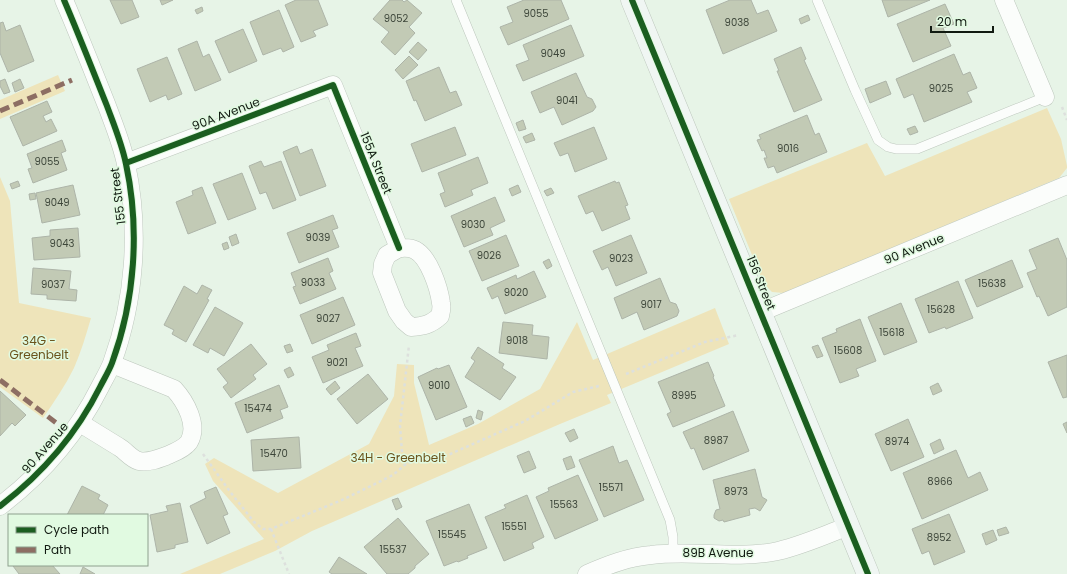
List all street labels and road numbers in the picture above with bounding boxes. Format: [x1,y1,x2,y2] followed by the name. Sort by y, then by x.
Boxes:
[189,93,262,134] street label: 90A Avenue
[356,129,397,196] street label: 155A Street
[106,167,129,226] street label: 155 Street
[881,229,946,268] street label: 90 Avenue
[743,253,780,313] street label: 156 Street
[17,418,72,477] street label: 90 Avenue
[683,544,753,561] street label: 89B Avenue

